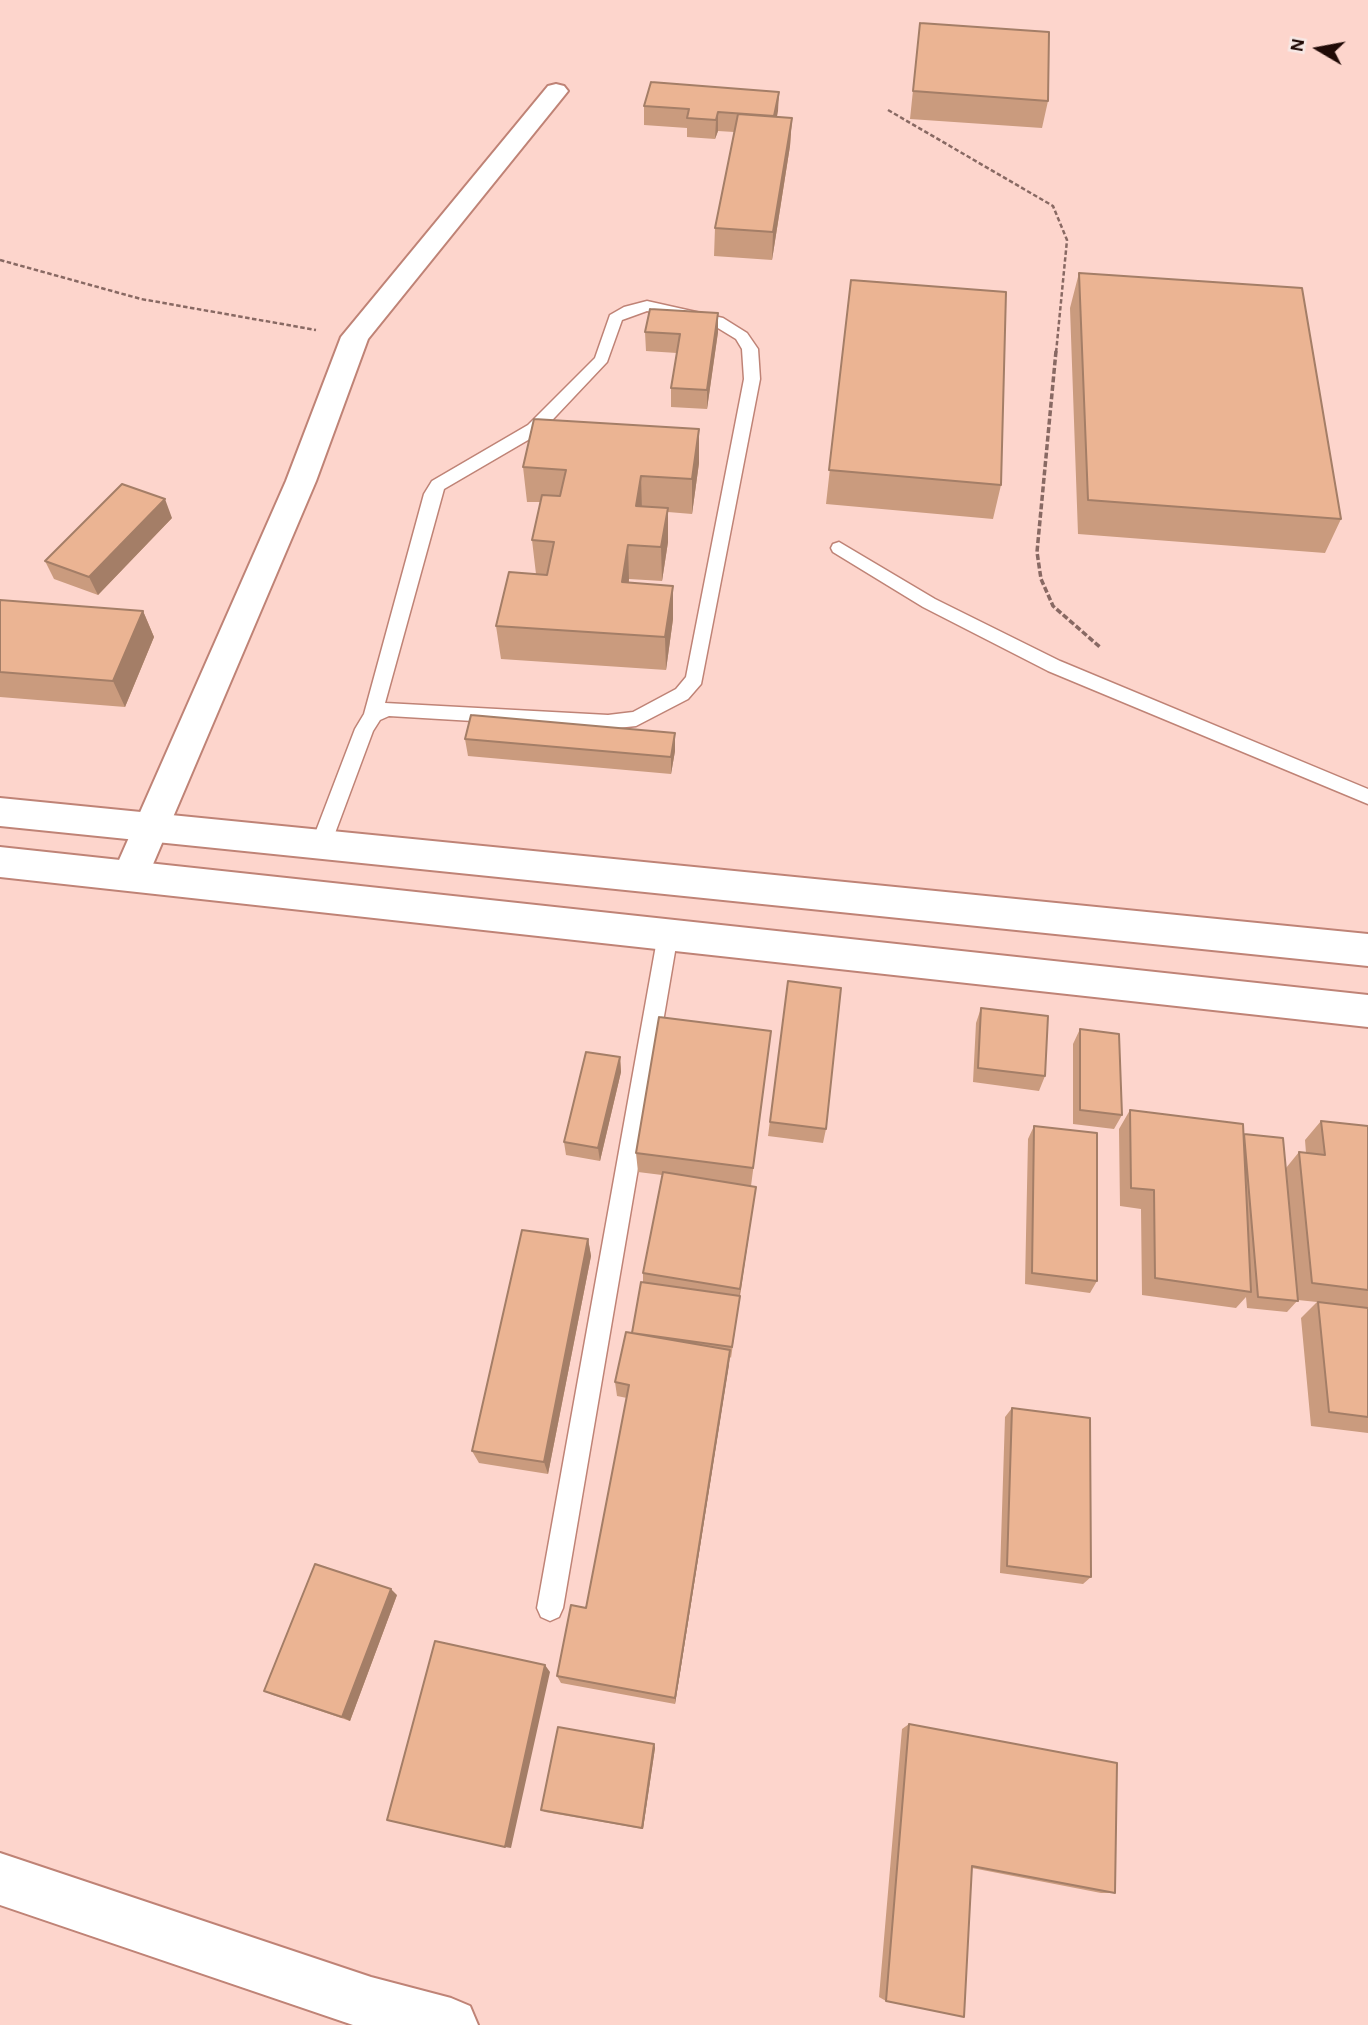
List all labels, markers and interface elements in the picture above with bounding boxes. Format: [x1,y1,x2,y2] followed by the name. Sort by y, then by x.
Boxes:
[1284,14,1354,84] north arrow
[1287,37,1308,53] text: N

